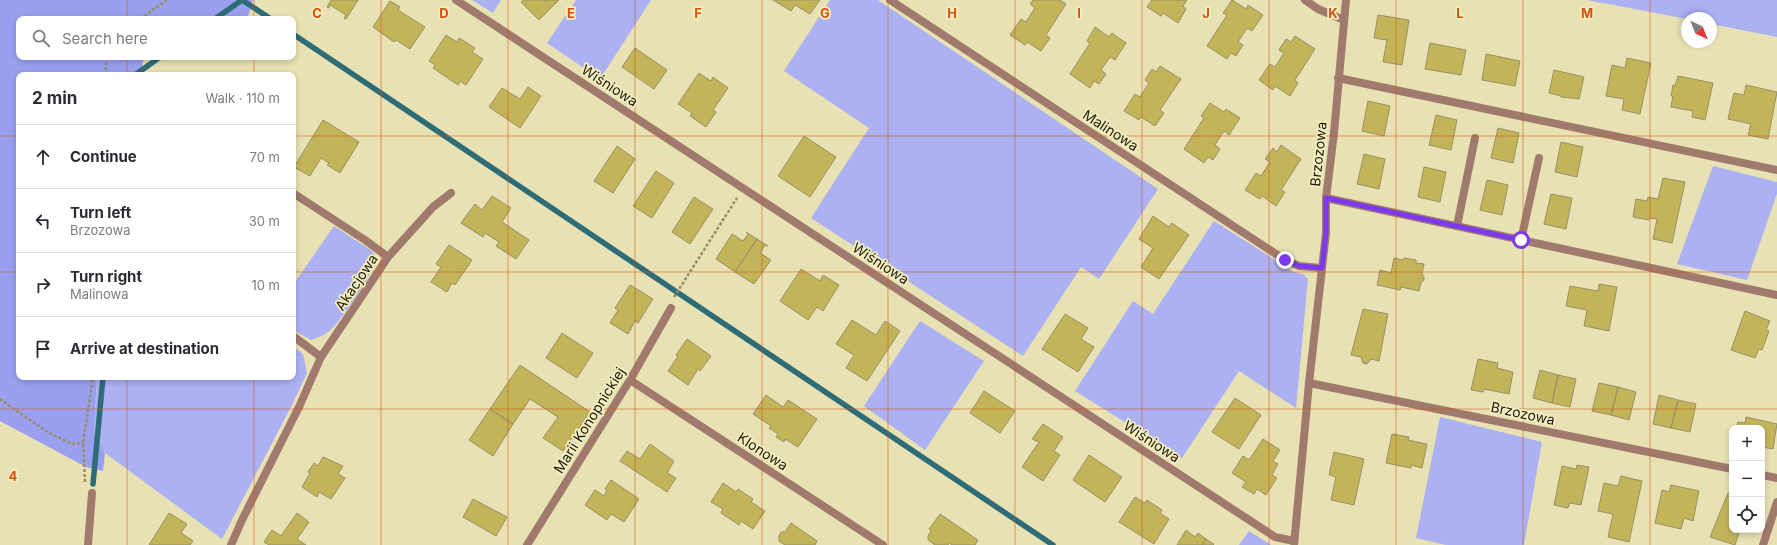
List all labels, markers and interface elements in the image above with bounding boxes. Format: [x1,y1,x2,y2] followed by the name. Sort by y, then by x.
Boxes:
[312,5,322,21] text: C
[439,5,449,21] text: D
[567,5,575,21] text: E
[694,5,702,21] text: F
[820,5,830,21] text: G
[947,5,957,21] text: H
[1077,5,1081,21] text: I
[1202,5,1210,21] text: J
[1328,5,1338,21] text: K
[1456,5,1464,21] text: L
[1581,5,1593,21] text: M
[1681,12,1717,48] north arrow
[16,16,296,60] search box
[30,27,52,49] icon: search
[62,29,148,48] text: Search here
[579,61,641,109] street label: Wiśniowa
[32,88,77,108] text: 2 min
[205,90,280,106] text: Walk · 110 m
[1080,106,1142,154] street label: Malinowa
[1306,121,1330,187] street label: Brzozowa
[32,146,54,168] icon: ahead
[70,147,137,166] text: Continue
[250,149,280,165] text: 70 m
[70,203,131,222] text: Turn left
[32,210,54,232] icon: left
[249,213,280,229] text: 30 m
[70,222,130,238] text: Brzozowa
[1512,231,1530,249] route start
[850,239,912,287] street label: Wiśniowa
[331,251,381,313] street label: Akacjowa
[1276,251,1294,269] route end
[70,267,142,286] text: Turn right
[32,274,54,296] icon: right
[251,277,280,293] text: 10 m
[70,286,129,302] text: Malinowa
[32,338,54,360] icon: arrive
[70,339,219,358] text: Arrive at destination
[550,364,628,476] street label: Marii Konopnickiej
[1489,398,1557,428] street label: Brzozowa
[1121,417,1183,465] street label: Wiśniowa
[1729,425,1765,533] map controls
[1729,425,1765,461] button: +
[734,428,792,474] street label: Klonowa
[1729,461,1765,497] button: −
[9,468,18,484] text: 4
[1729,497,1765,533] button: locate

